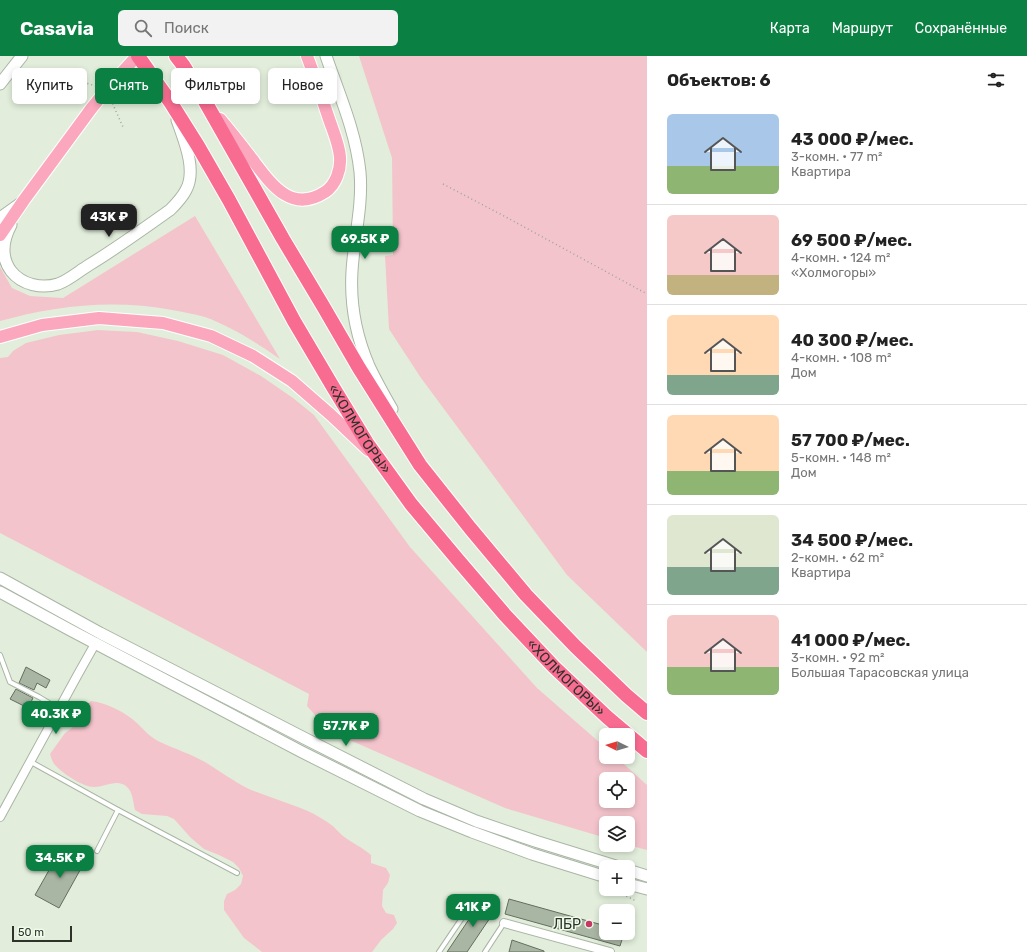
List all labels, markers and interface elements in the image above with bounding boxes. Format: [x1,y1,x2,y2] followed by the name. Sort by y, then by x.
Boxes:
[118,10,398,46] search box
[20,17,94,40] text: Casavia
[132,17,154,39] icon: search
[164,19,209,37] text: Поиск
[770,20,810,37] text: Карта
[832,20,893,37] text: Маршрут
[915,20,1007,37] text: Сохранённые
[12,68,87,104] chip: Купить
[95,68,163,104] chip: Снять
[171,68,260,104] chip: Фильтры
[268,68,337,104] chip: Новое
[985,69,1007,91] icon: filters
[667,70,771,90] text: Объектов: 6
[791,129,914,149] text: 43 000 ₽/мес.
[699,130,747,178] icon: home
[791,149,882,164] text: 3-комн. · 77 m²
[791,164,851,179] text: Квартира
[81,204,137,238] pin: 43K ₽
[90,209,128,224] text: 43K ₽
[328,226,402,260] pin: 69.5K ₽
[791,230,912,250] text: 69 500 ₽/мес.
[341,231,389,246] text: 69.5K ₽
[699,231,747,279] icon: home
[791,250,891,265] text: 4-комн. · 124 m²
[791,265,876,280] text: «Холмогоры»
[791,330,914,350] text: 40 300 ₽/мес.
[699,331,747,379] icon: home
[791,350,891,365] text: 4-комн. · 108 m²
[791,365,817,380] text: Дом
[324,381,394,477] street label: «ХОЛМОГОРЫ»
[791,430,910,450] text: 57 700 ₽/мес.
[699,431,747,479] icon: home
[791,450,891,465] text: 5-комн. · 148 m²
[791,465,817,480] text: Дом
[791,530,913,550] text: 34 500 ₽/мес.
[699,531,747,579] icon: home
[791,550,884,565] text: 2-комн. · 62 m²
[791,565,851,580] text: Квартира
[791,630,910,650] text: 41 000 ₽/мес.
[699,631,747,679] icon: home
[523,636,608,720] street label: «ХОЛМОГОРЫ»
[791,650,884,665] text: 3-комн. · 92 m²
[791,665,969,680] text: Большая Тарасовская улица
[19,701,93,735] pin: 40.3K ₽
[31,706,81,721] text: 40.3K ₽
[309,713,383,747] pin: 57.7K ₽
[323,718,369,733] text: 57.7K ₽
[599,728,635,764] north arrow
[599,728,635,940] map controls
[599,772,635,808] button: locate
[599,816,635,852] button: layers
[23,845,97,879] pin: 34.5K ₽
[35,850,85,865] text: 34.5K ₽
[599,860,635,896] button: +
[445,894,501,928] pin: 41K ₽
[455,899,491,914] text: 41K ₽
[599,904,635,940] button: −
[553,916,581,933] place label: ЛБР
[584,919,594,929] marker: ЛБР
[12,924,72,943] scale bar
[18,926,44,939] text: 50 m

